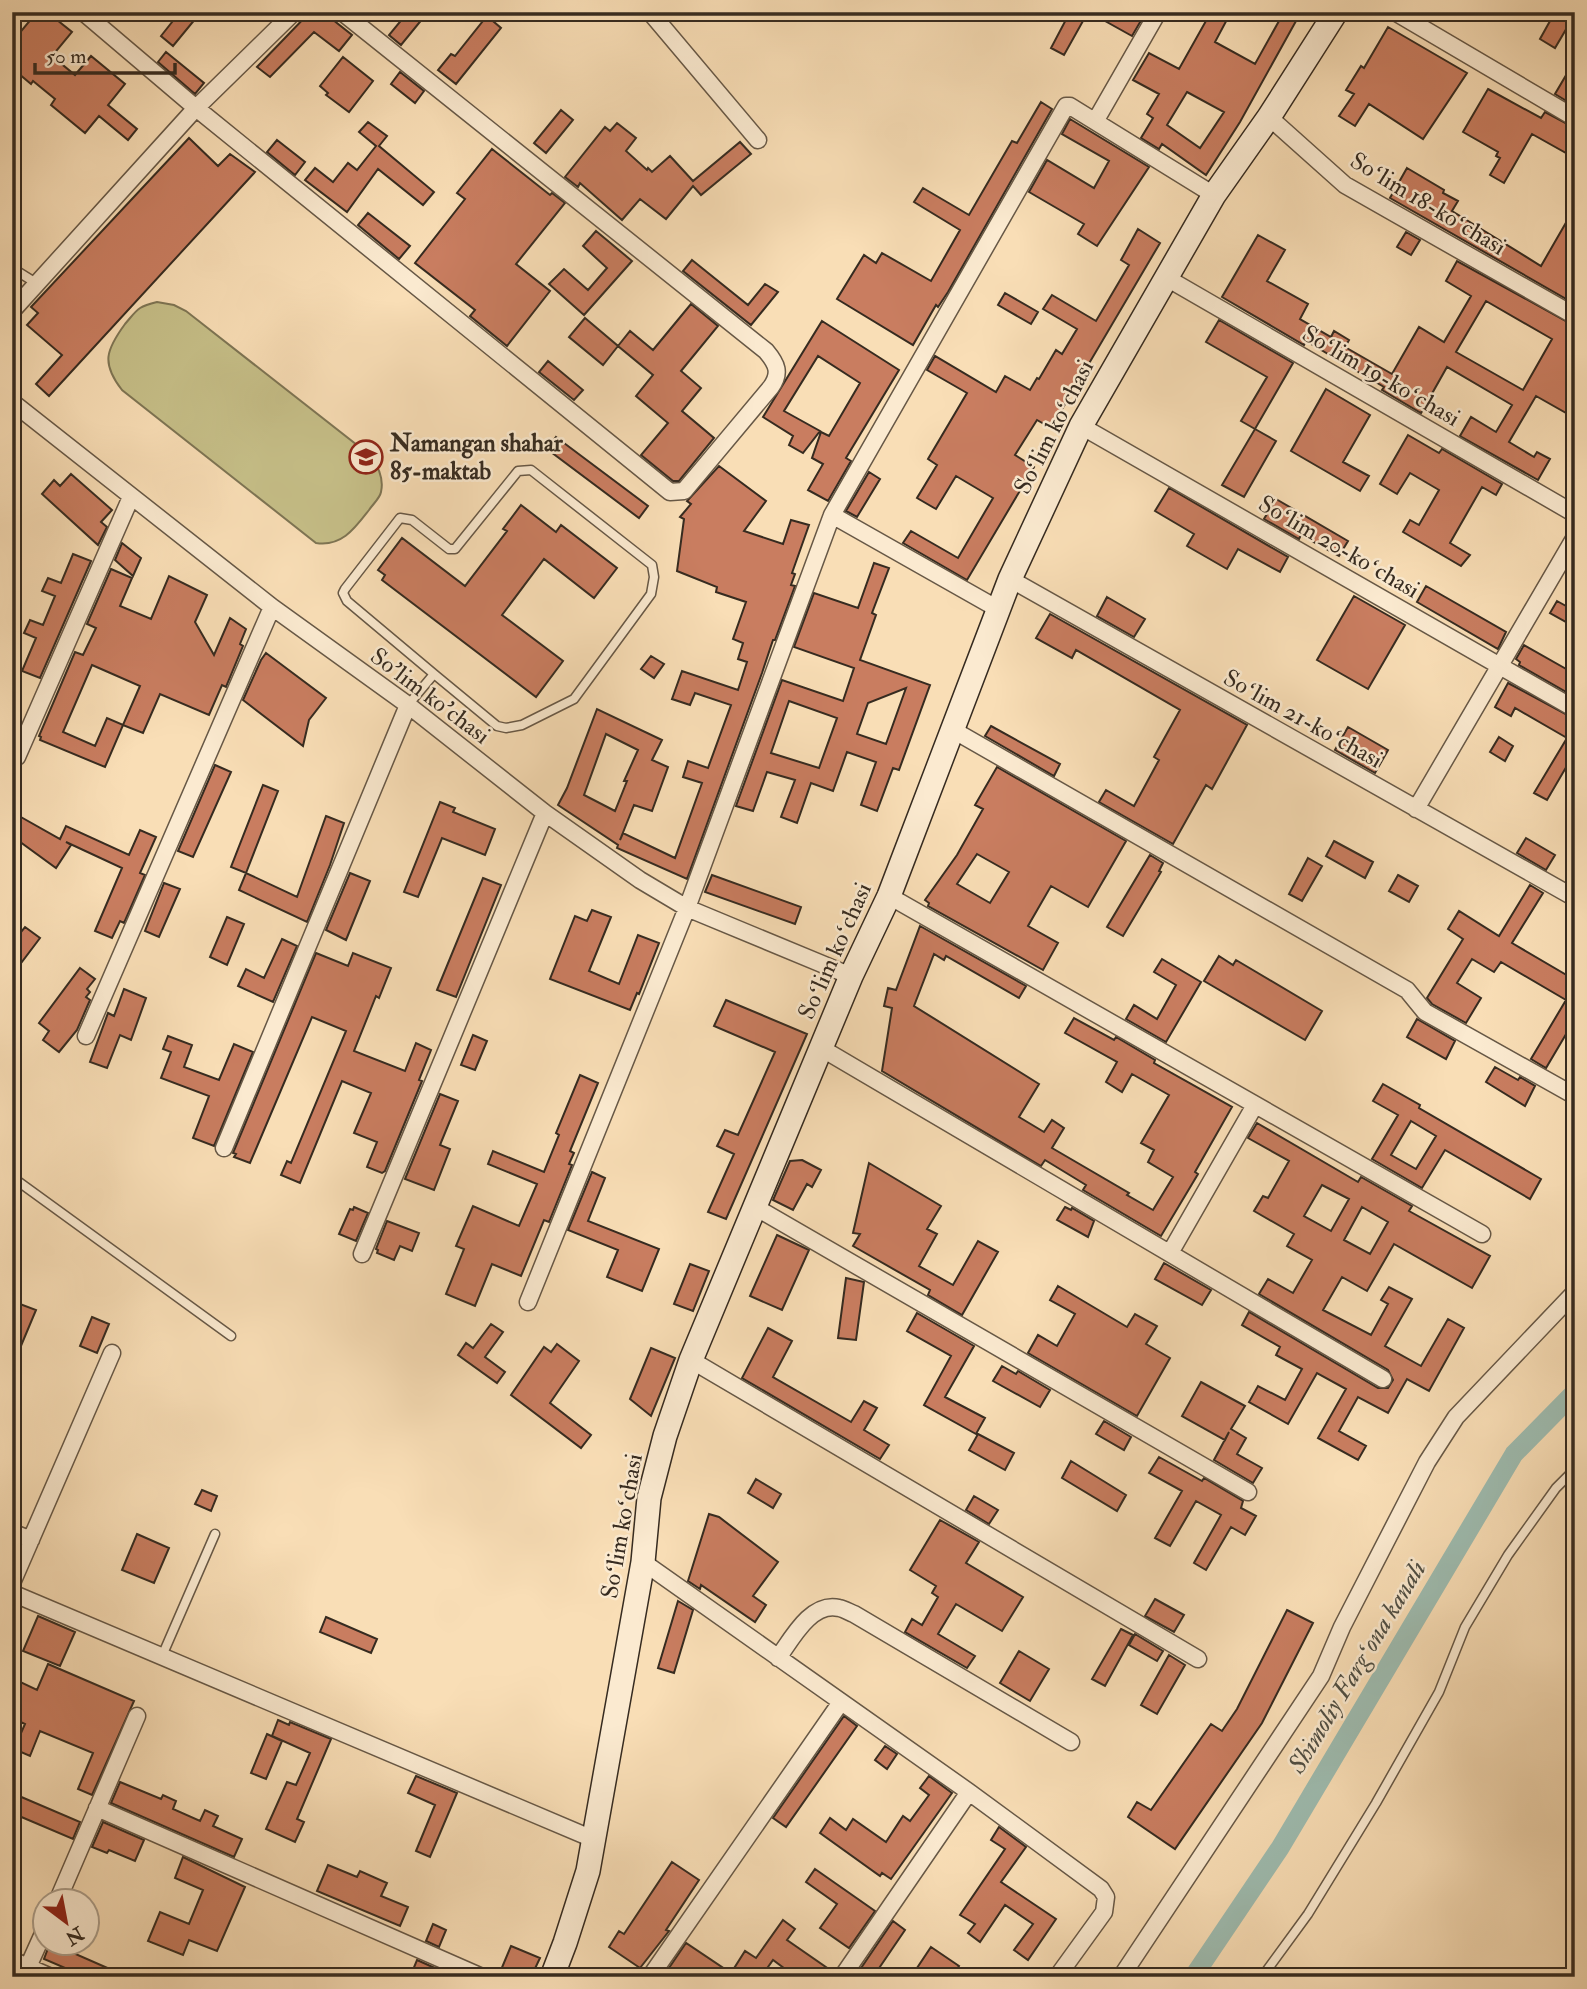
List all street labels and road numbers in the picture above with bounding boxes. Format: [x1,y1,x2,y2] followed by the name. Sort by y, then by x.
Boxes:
[1344,145,1512,263] street label: Soʻlim 18-koʻchasi
[1296,318,1466,434] street label: Soʻlim 19-koʻchasi
[1007,355,1101,499] street label: Soʻlim koʻchasi
[1253,488,1425,606] street label: Soʻlim 20-koʻchasi
[364,641,496,751] street label: So'lim ko'chasi
[1218,662,1388,776] street label: Soʻlim 21-koʻchasi
[791,878,879,1024] street label: Soʻlim koʻchasi
[594,1451,650,1601] street label: Soʻlim koʻchasi

